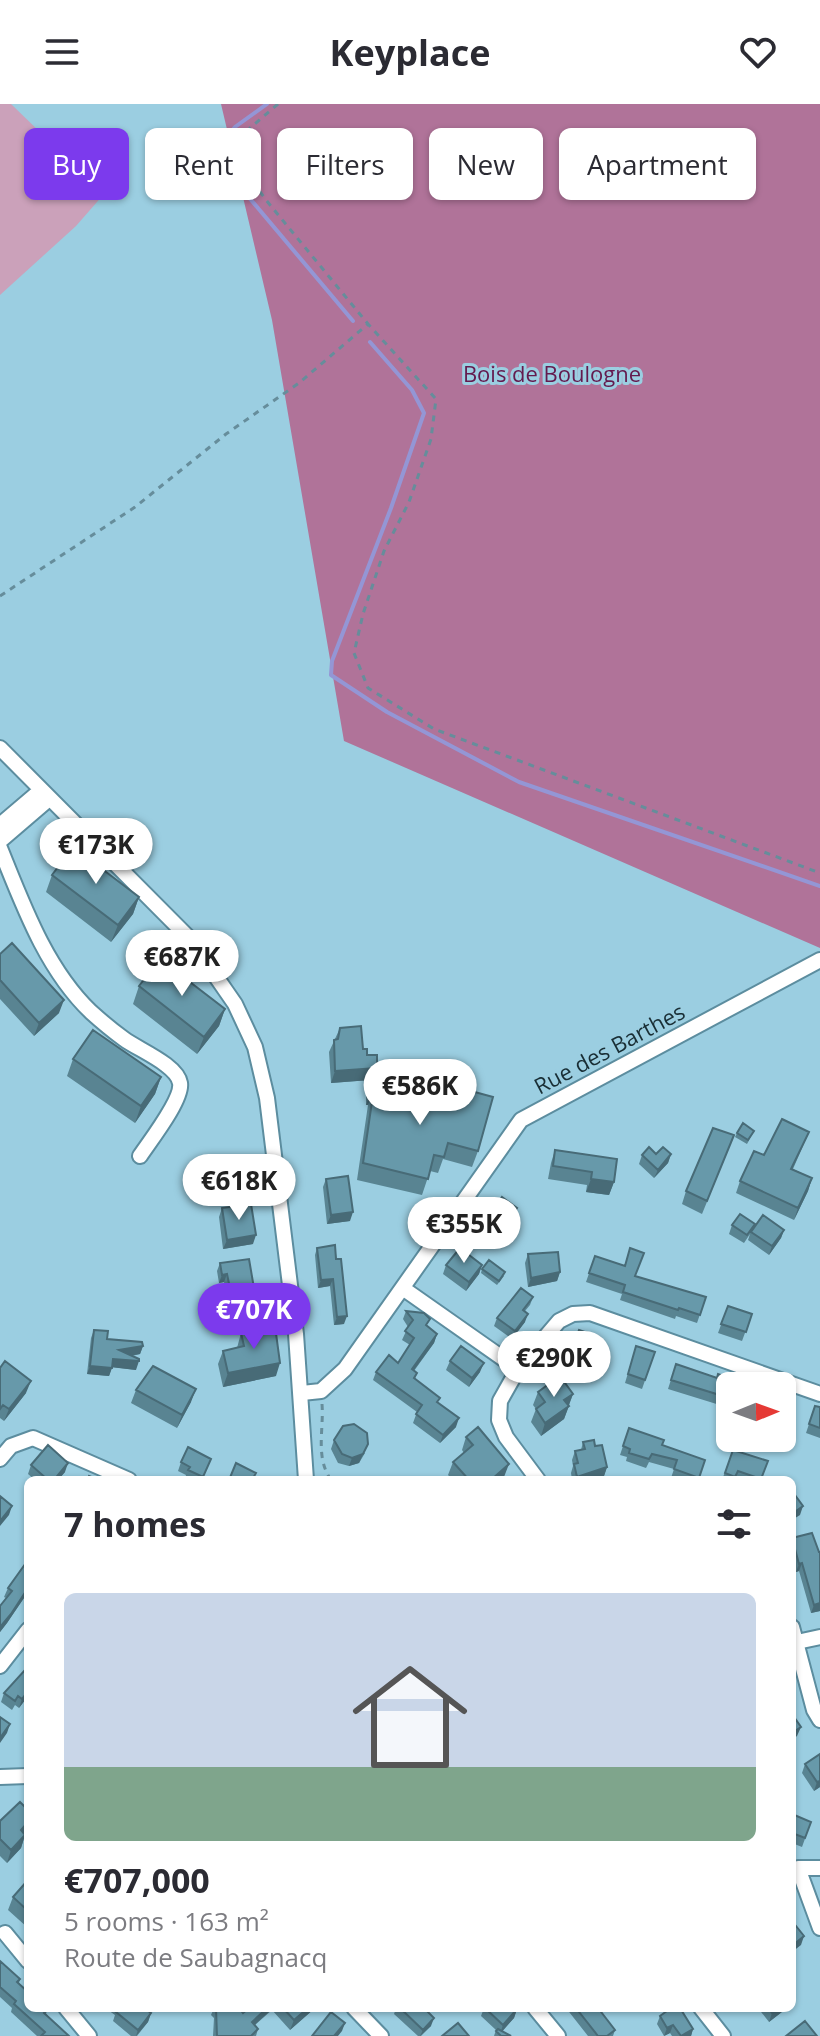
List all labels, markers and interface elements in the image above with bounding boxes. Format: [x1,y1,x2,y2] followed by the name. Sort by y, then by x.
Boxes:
[330,28,490,77] text: Keyplace
[40,30,84,74] icon: menu
[736,30,780,74] icon: heart
[24,128,129,200] chip: Buy
[145,128,261,200] chip: Rent
[277,128,413,200] chip: Filters
[429,128,543,200] chip: New
[559,128,756,200] chip: Apartment
[463,358,641,388] park label: Bois de Boulogne
[40,818,152,886] pin: €173K
[58,826,134,862] text: €173K
[126,930,238,998] pin: €687K
[144,938,220,974] text: €687K
[528,996,690,1100] street label: Rue des Barthes
[364,1059,476,1127] pin: €586K
[382,1067,458,1103] text: €586K
[183,1154,295,1222] pin: €618K
[201,1162,277,1198] text: €618K
[408,1197,520,1265] pin: €355K
[426,1205,502,1241] text: €355K
[198,1283,310,1351] pin: €707K
[216,1291,292,1327] text: €707K
[498,1331,610,1399] pin: €290K
[516,1339,592,1375] text: €290K
[716,1372,796,1452] north arrow
[716,1372,796,1452] map controls
[64,1501,206,1547] text: 7 homes
[712,1502,756,1546] icon: filters
[338,1645,482,1789] icon: home
[64,1857,210,1903] text: €707,000
[64,1903,269,1939] text: 5 rooms · 163 m²
[64,1939,327,1975] text: Route de Saubagnacq

